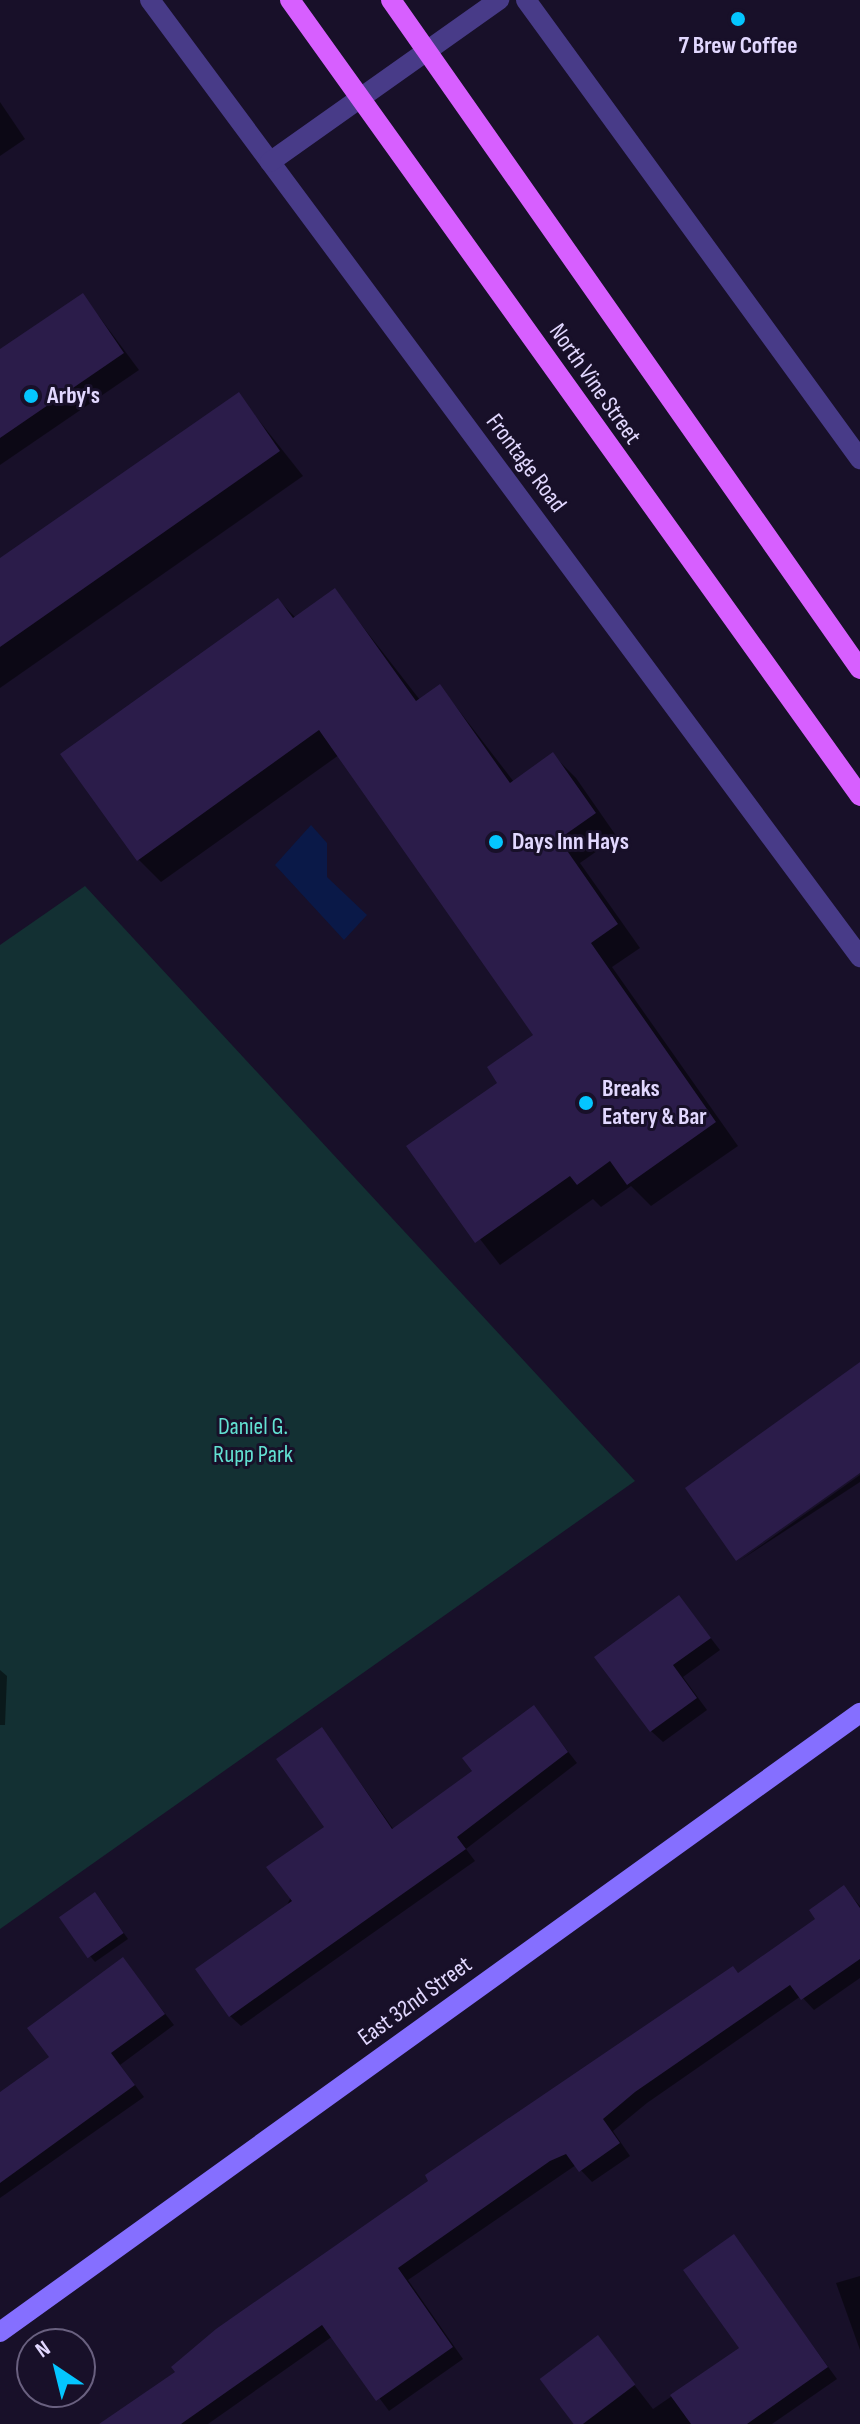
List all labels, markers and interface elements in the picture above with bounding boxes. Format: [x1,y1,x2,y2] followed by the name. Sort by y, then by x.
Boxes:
[729,10,747,28] marker: 7 Brew Coffee
[679,32,797,60] place label: 7 Brew Coffee
[543,318,647,450] street label: North Vine Street
[47,382,100,410] place label: Arby's
[22,387,40,405] marker: Arby's
[480,408,572,518] street label: Frontage Road
[512,828,629,856] place label: Days Inn Hays
[487,833,505,851] marker: Days Inn Hays
[602,1075,707,1131] place label: Breaks Eatery & Bar
[577,1094,595,1112] marker: Breaks Eatery & Bar
[213,1413,293,1469] park label: Daniel G. Rupp Park
[353,1950,477,2052] street label: East 32nd Street
[16,2328,96,2408] north arrow
[31,2335,56,2364] text: N

